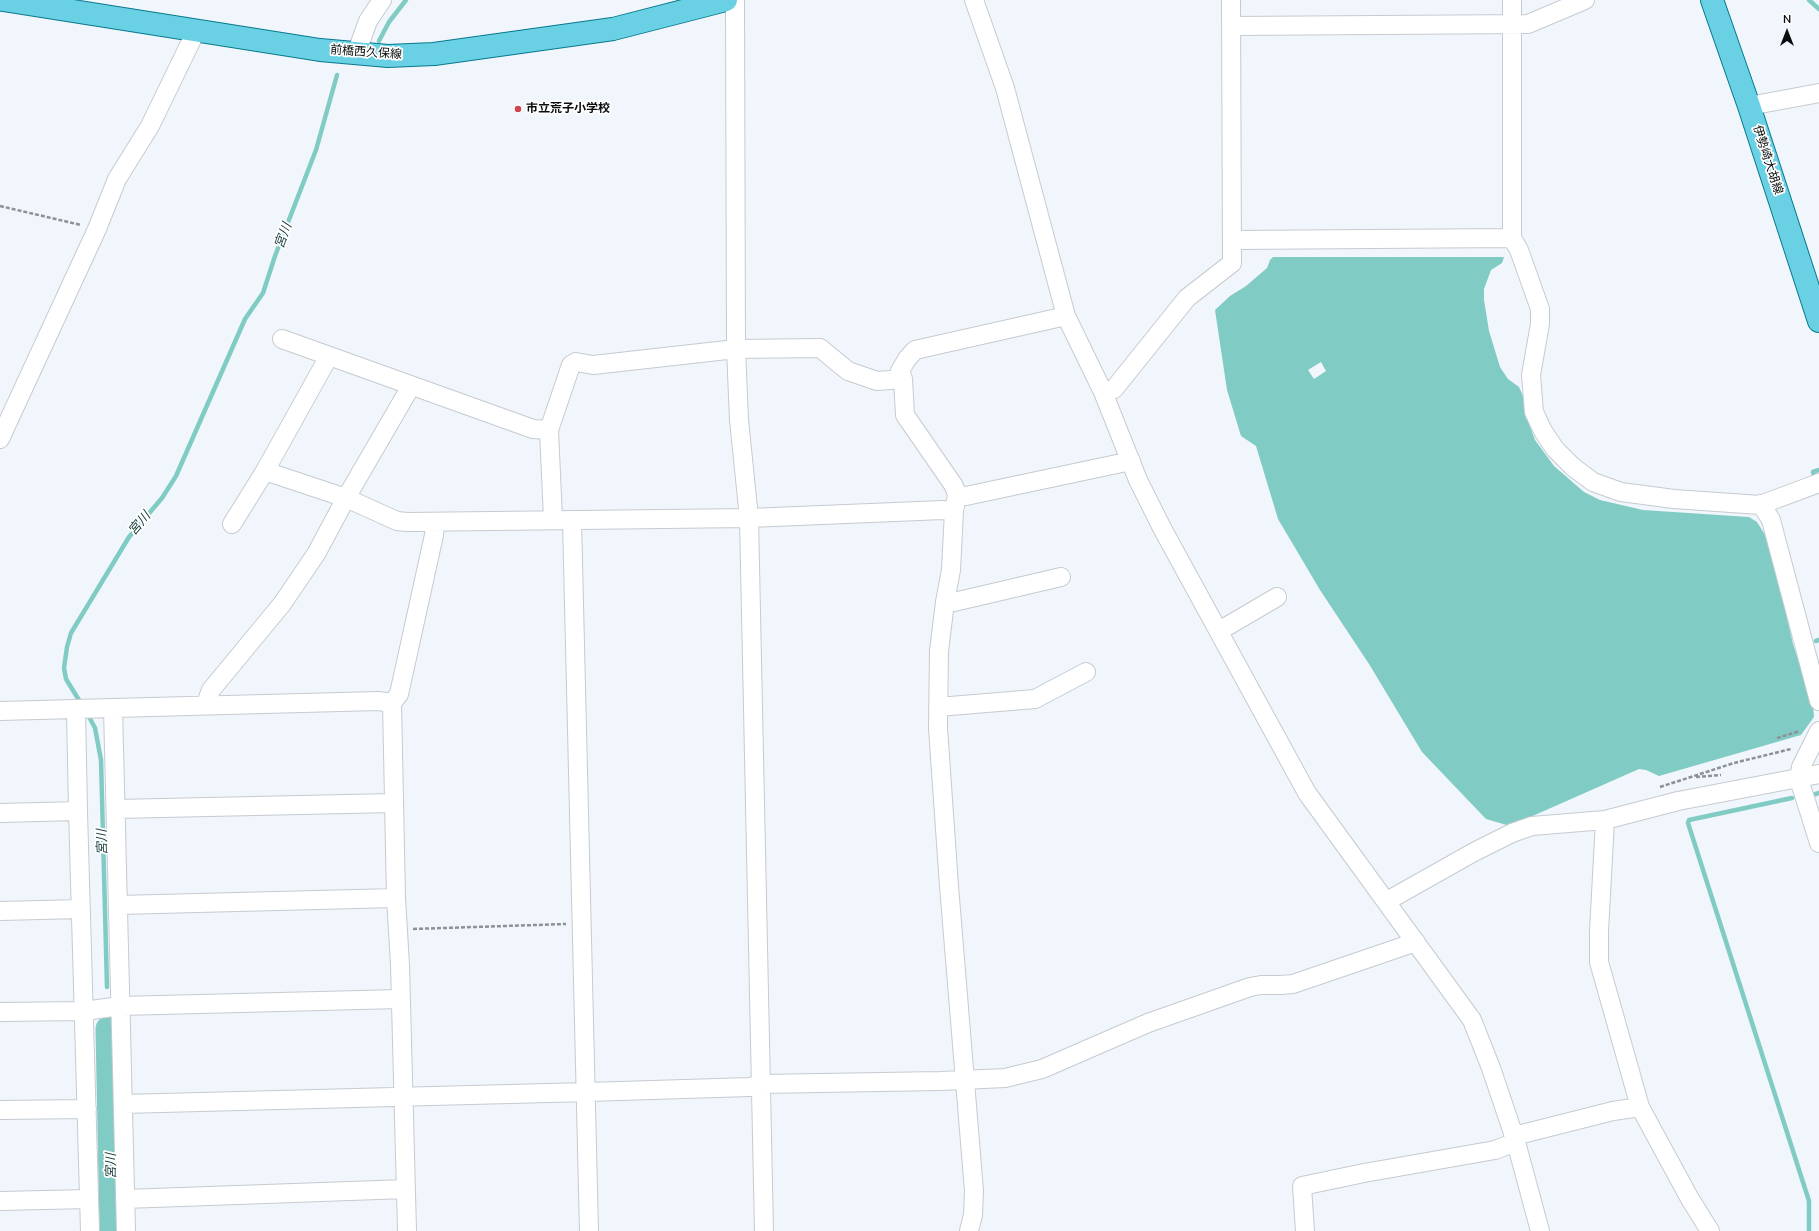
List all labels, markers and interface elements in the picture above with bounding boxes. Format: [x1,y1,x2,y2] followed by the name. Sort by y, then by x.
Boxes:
[1767,12,1807,52] north arrow
[1783,12,1791,27] text: N
[330,43,402,63] street label: 前橋西久保線
[526,102,610,116] place label: 市立荒子小学校
[513,104,523,114] marker: 市立荒子小学校
[1749,124,1785,196] street label: 伊勢崎大胡線
[272,221,296,251] water label: 宮川
[126,509,154,539] water label: 宮川
[95,829,111,855] water label: 宮川
[104,1153,120,1179] water label: 宮川

